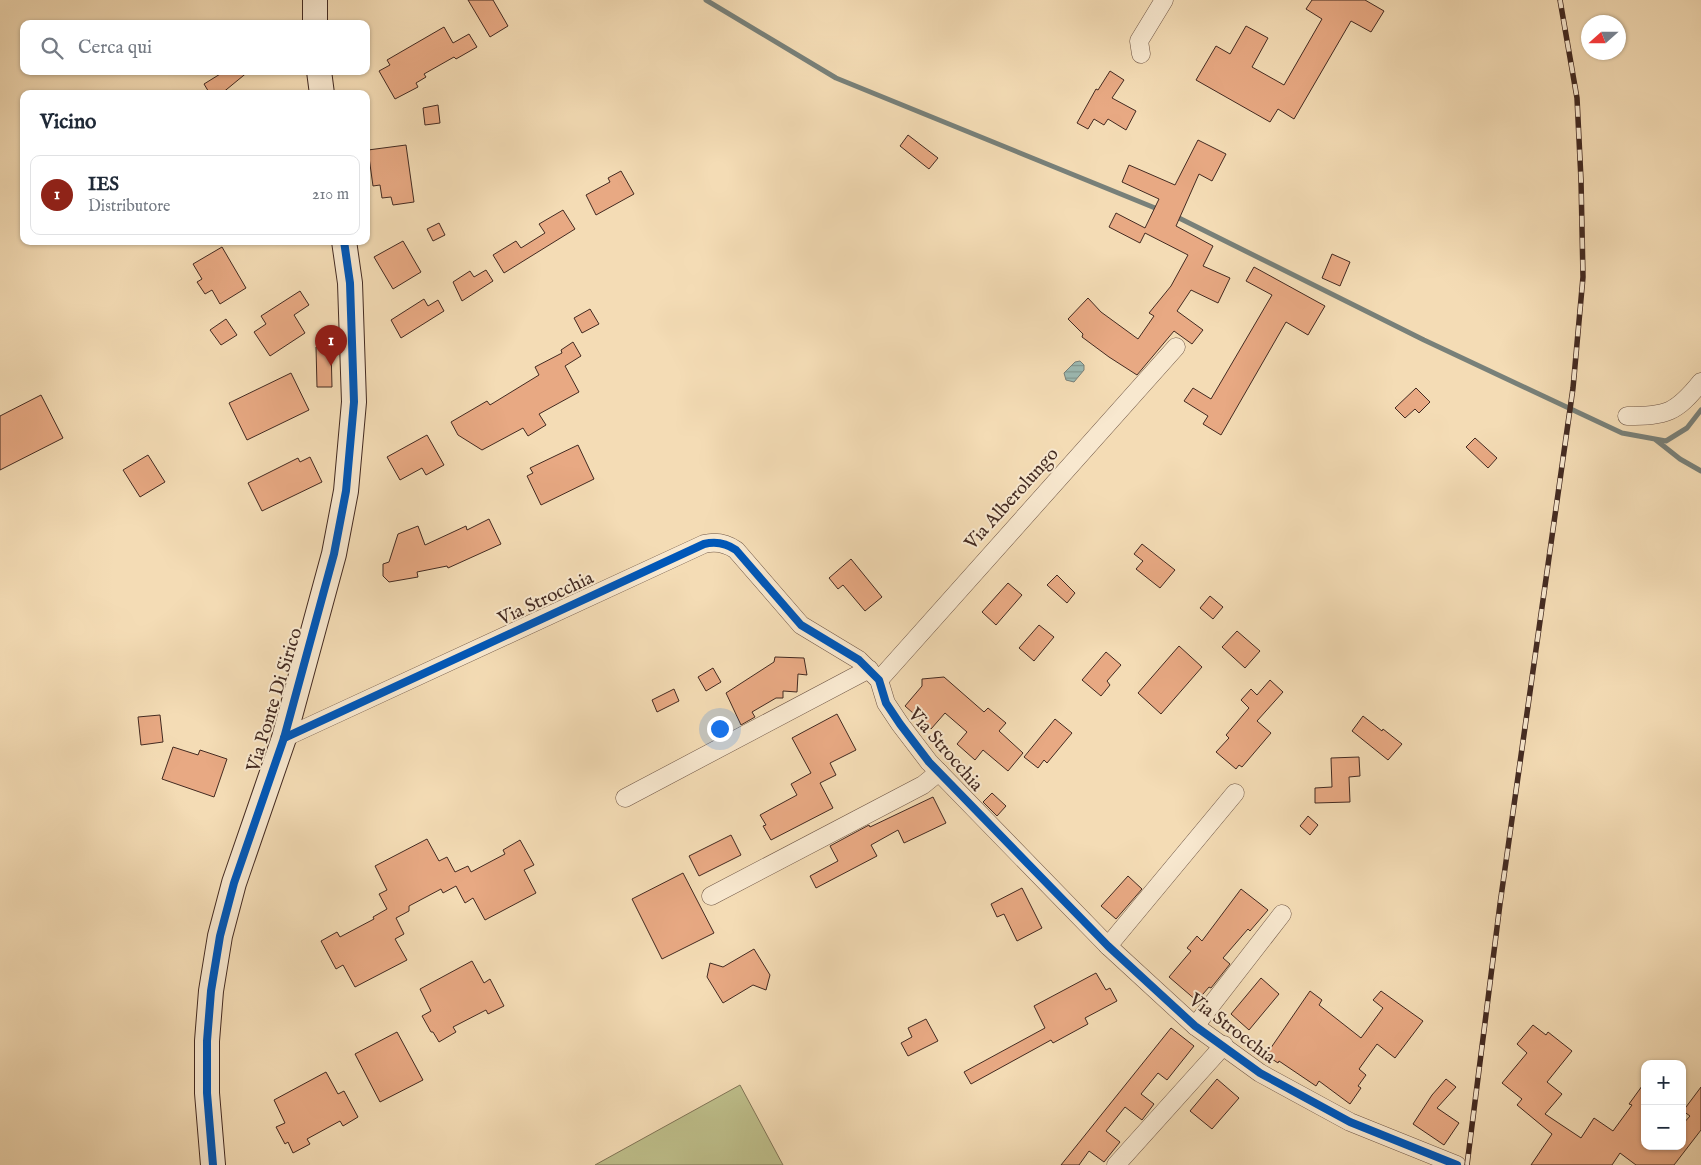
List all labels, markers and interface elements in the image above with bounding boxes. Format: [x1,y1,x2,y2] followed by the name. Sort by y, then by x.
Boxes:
[1581,15,1626,60] north arrow
[20,20,370,75] search box
[38,34,66,62] icon: search
[78,36,152,60] text: Cerca qui
[40,109,96,136] text: Vicino
[88,173,119,197] text: IES
[54,185,60,205] text: 1
[312,185,349,205] text: 210 m
[88,197,170,217] text: Distributore
[315,325,347,366] pin: 1
[959,443,1064,556] street label: Via Alberolungo
[493,566,598,632] street label: Via Strocchia
[241,625,308,776] street label: Via Ponte Di Sirico
[901,702,988,797] street label: Via Strocchia
[707,716,733,742] your location
[1183,988,1281,1070] street label: Via Strocchia
[1641,1060,1686,1150] map controls
[1641,1060,1686,1105] button: +
[1641,1105,1686,1150] button: −

